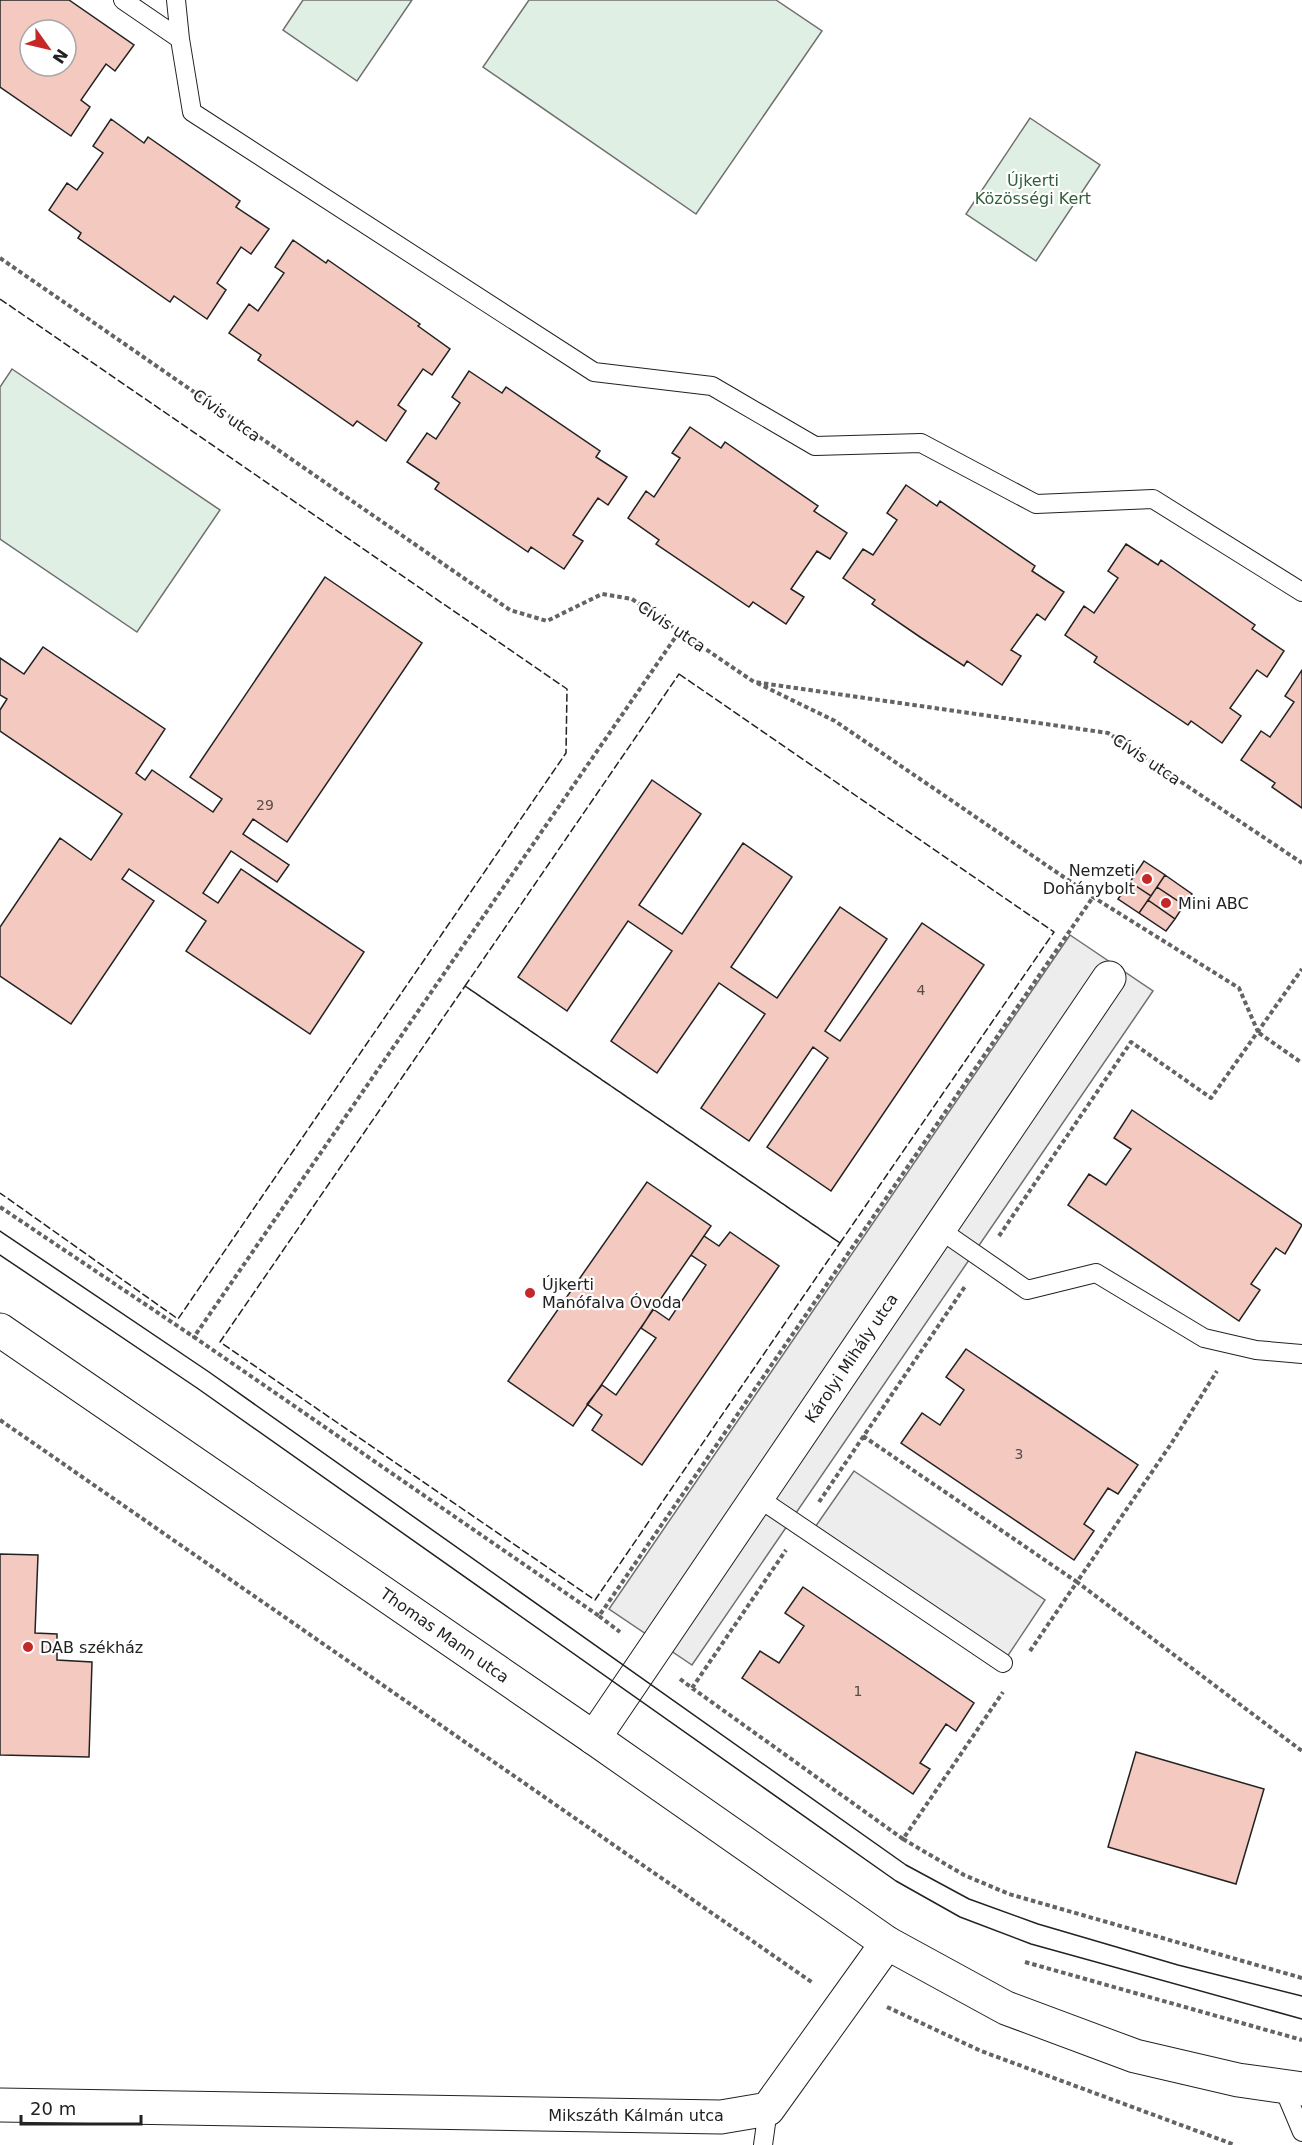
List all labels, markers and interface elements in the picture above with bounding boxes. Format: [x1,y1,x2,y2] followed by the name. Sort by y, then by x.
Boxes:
[18,18,78,78] north arrow
[48,45,72,67] text: N
[975,171,1091,208] park label: Újkerti Közösségi Kert
[189,385,264,446] street label: Cívis utca
[634,597,709,656] street label: Cívis utca
[1109,730,1184,789] street label: Cívis utca
[256,797,274,813] house number: 29
[1043,861,1135,898] place label: Nemzeti Dohánybolt
[1140,872,1154,886] marker: Nemzeti Dohánybolt
[1178,894,1249,913] place label: Mini ABC
[1159,896,1173,910] marker: Mini ABC
[917,982,926,998] house number: 4
[542,1275,682,1312] place label: Újkerti Manófalva Óvoda
[523,1286,537,1300] marker: Újkerti Manófalva Óvoda
[801,1290,902,1426] street label: Károlyi Mihály utca
[1015,1446,1023,1462] house number: 3
[376,1583,513,1687] street label: Thomas Mann utca
[40,1638,143,1657] place label: DAB székház
[21,1640,35,1654] marker: DAB székház
[854,1683,862,1699] house number: 1
[21,2088,141,2126] scale bar
[30,2098,76,2119] text: 20 m
[548,2106,724,2125] street label: Mikszáth Kálmán utca

